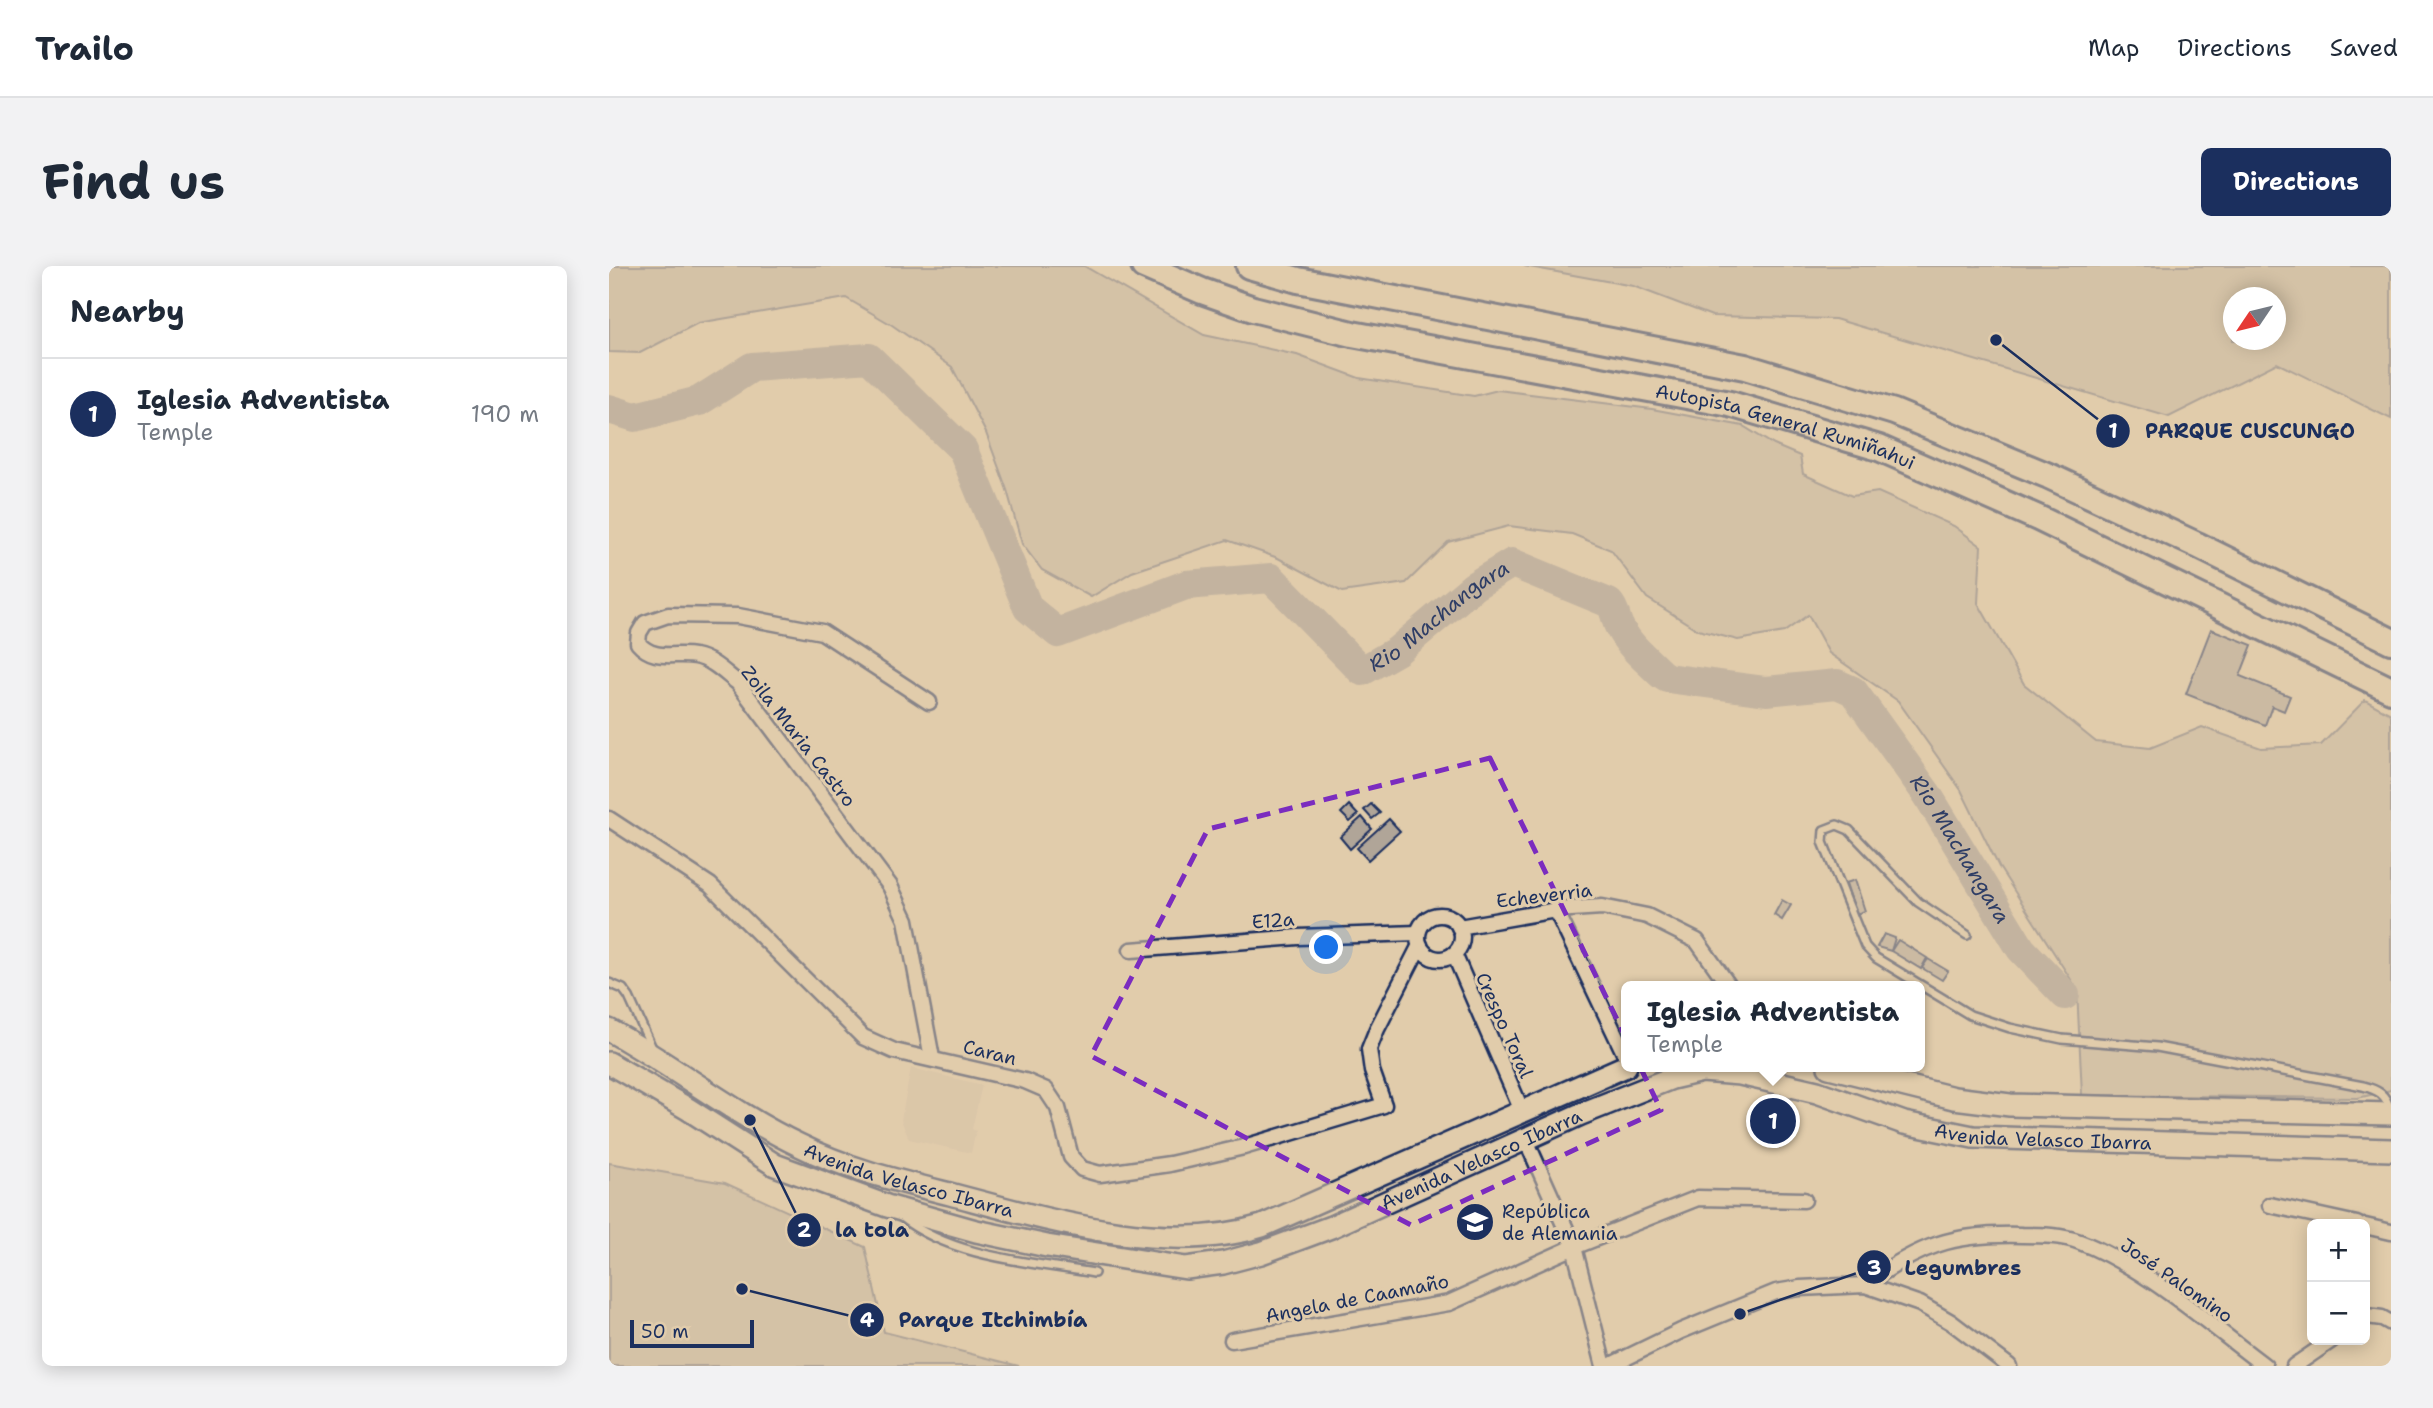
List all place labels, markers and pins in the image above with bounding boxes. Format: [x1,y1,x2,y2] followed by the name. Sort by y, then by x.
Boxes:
[2096,410,2369,452] callout: PARQUE CUSCUNGO
[1750,1095,1796,1147] pin: 1
[1502,1199,1618,1246] place label: República de Alemania
[1454,1201,1496,1243] school or university icon: República de Alemania
[786,1209,923,1251] callout: la tola
[1856,1246,2036,1288] callout: Legumbres
[850,1299,1101,1341] callout: Parque Itchimbía

